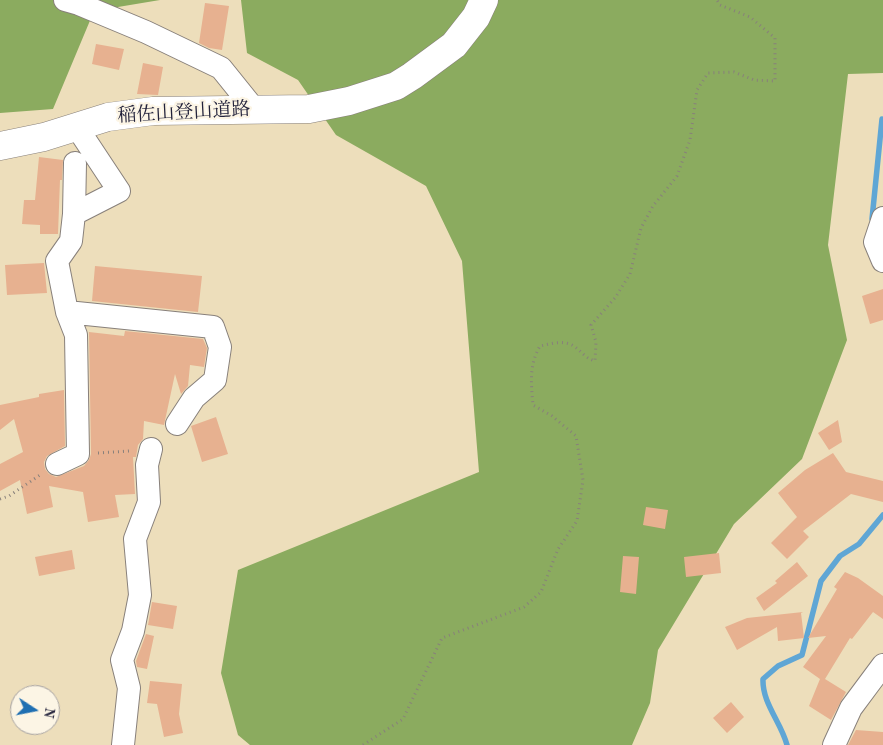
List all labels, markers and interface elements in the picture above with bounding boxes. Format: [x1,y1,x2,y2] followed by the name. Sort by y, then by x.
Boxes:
[117,98,251,128] street label: 稲佐山登山道路
[10,685,60,735] north arrow
[41,706,57,719] text: N

